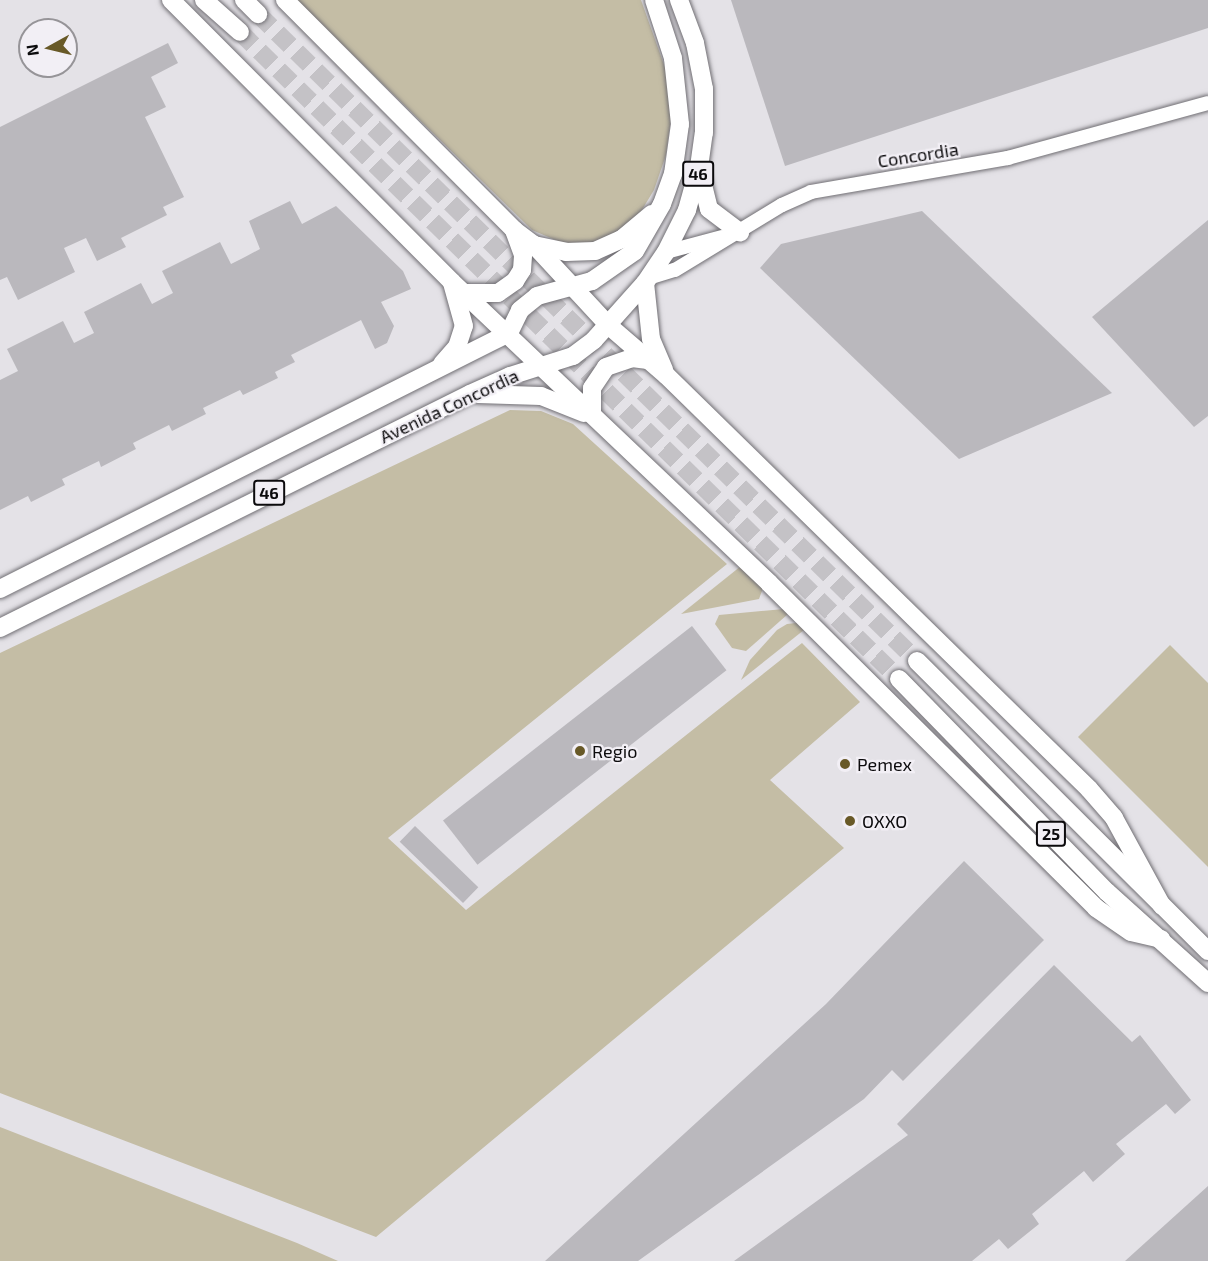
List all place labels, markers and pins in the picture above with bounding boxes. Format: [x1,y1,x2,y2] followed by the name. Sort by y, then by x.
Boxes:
[592,740,637,762] place label: Regio
[573,744,587,758] marker: Regio
[857,753,912,775] place label: Pemex
[838,757,852,771] marker: Pemex
[862,810,907,832] place label: OXXO
[843,814,857,828] marker: OXXO

